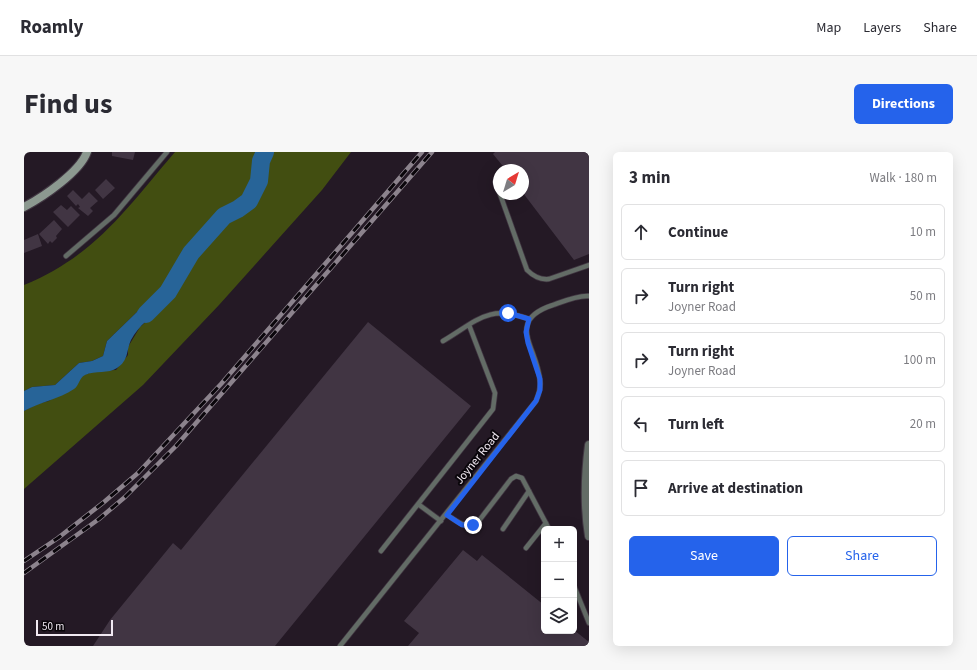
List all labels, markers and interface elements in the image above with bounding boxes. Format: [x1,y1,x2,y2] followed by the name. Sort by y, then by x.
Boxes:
[20,14,83,41] text: Roamly
[816,18,841,38] text: Map
[863,18,901,38] text: Layers
[923,18,957,38] text: Share
[24,84,112,124] text: Find us
[854,84,953,124] button: Directions
[493,164,529,200] north arrow
[629,166,670,190] text: 3 min
[869,169,937,187] text: Walk · 180 m
[630,221,652,243] icon: ahead
[668,222,728,243] text: Continue
[910,223,936,241] text: 10 m
[668,277,734,298] text: Turn right
[630,285,652,307] icon: right
[910,287,936,305] text: 50 m
[668,298,736,316] text: Joyner Road
[499,304,517,322] route start
[668,341,734,362] text: Turn right
[630,349,652,371] icon: right
[903,351,936,369] text: 100 m
[668,362,736,380] text: Joyner Road
[630,413,652,435] icon: left
[668,414,724,435] text: Turn left
[910,415,936,433] text: 20 m
[451,429,504,488] street label: Joyner Road
[630,477,652,499] icon: arrive
[668,478,803,499] text: Arrive at destination
[464,516,482,534] route end
[541,526,577,634] map controls
[541,526,577,562] button: +
[629,536,779,576] button: Save
[787,536,937,576] button: Share
[541,562,577,598] button: −
[541,598,577,634] button: layers
[36,618,113,637] scale bar
[42,619,64,634] text: 50 m

